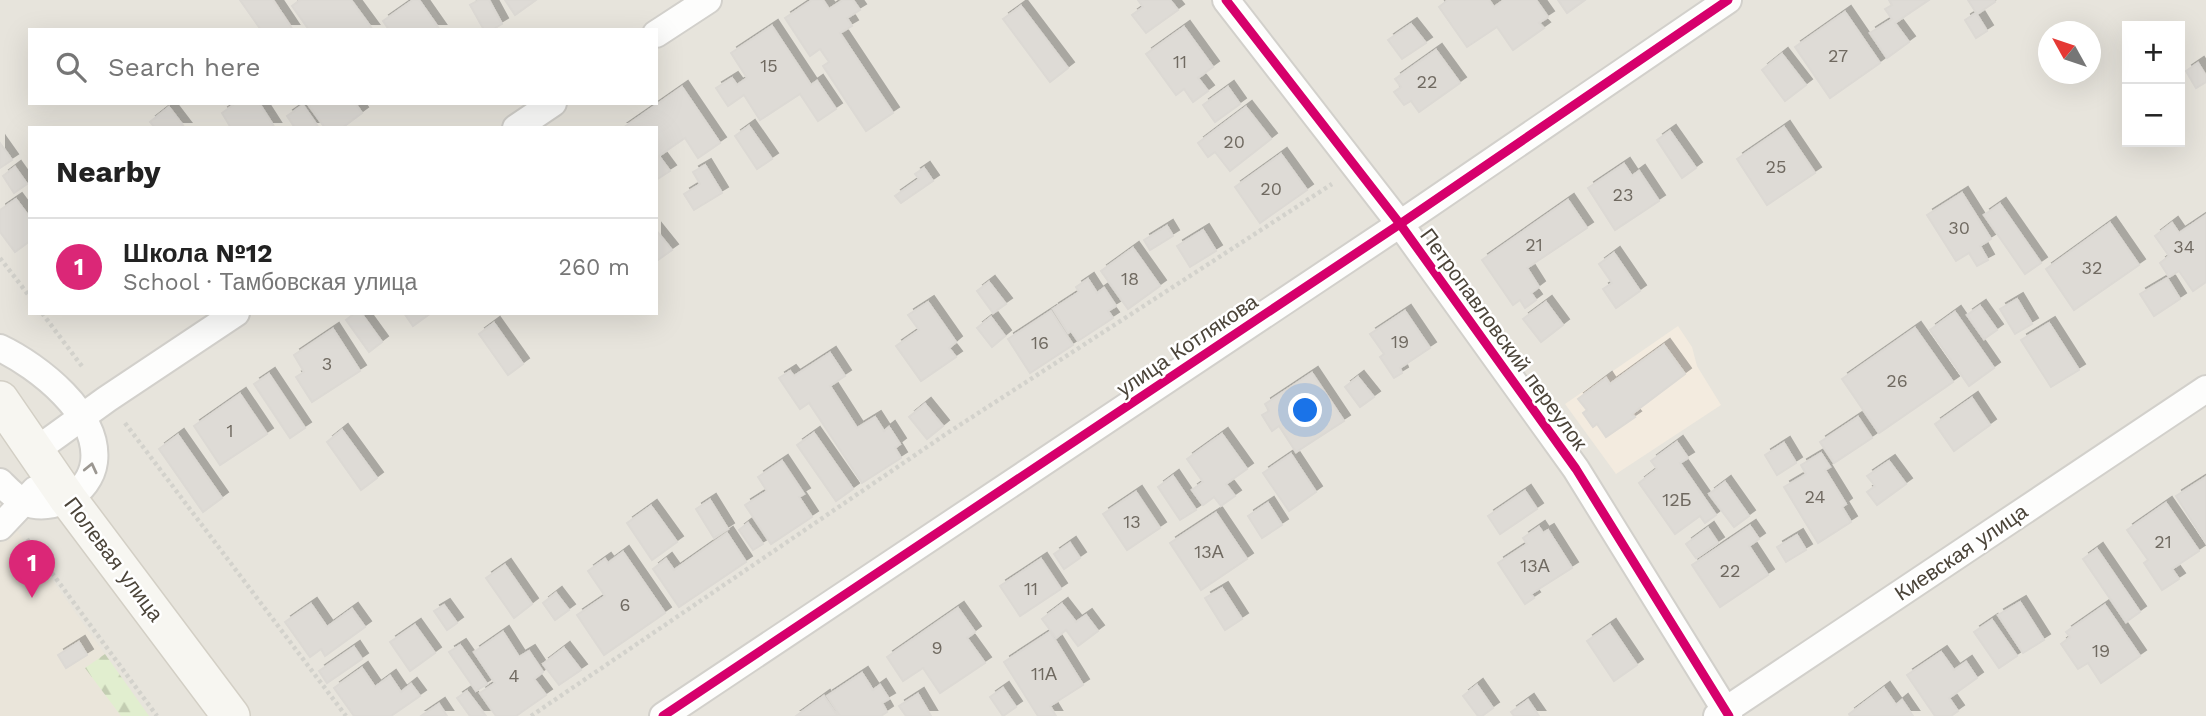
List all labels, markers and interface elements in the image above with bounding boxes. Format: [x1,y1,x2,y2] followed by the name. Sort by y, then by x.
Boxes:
[2038,21,2101,84] north arrow
[2122,21,2185,147] map controls
[2122,21,2185,84] button: +
[28,28,658,105] search box
[1828,45,1848,66] house number: 27
[52,48,90,86] icon: search
[1173,51,1187,72] house number: 11
[108,52,260,82] text: Search here
[760,55,778,76] house number: 15
[1417,71,1438,92] house number: 22
[2122,84,2185,147] button: −
[1223,131,1245,152] house number: 20
[56,154,161,189] text: Nearby
[1766,156,1786,177] house number: 25
[1260,178,1282,199] house number: 20
[1613,184,1634,205] house number: 23
[1948,217,1970,238] house number: 30
[1415,223,1593,455] street label: Петропавловский переулок
[1525,234,1543,255] house number: 21
[2173,236,2195,257] house number: 34
[123,238,272,268] text: Школа №12
[74,254,84,281] text: 1
[559,254,630,281] text: 260 m
[2082,257,2103,278] house number: 32
[1121,268,1139,289] house number: 18
[123,269,417,296] text: School · Тамбовская улица
[1112,288,1263,401] street label: улица Котлякова
[1391,331,1409,352] house number: 19
[1031,332,1049,353] house number: 16
[322,353,332,374] house number: 3
[1886,370,1908,391] house number: 26
[1288,393,1322,427] your location
[226,420,234,441] house number: 1
[82,463,97,475] one-way arrow
[1805,486,1825,507] house number: 24
[1662,489,1692,510] house number: 12Б
[59,492,169,626] street label: Полевая улица
[1890,498,2032,606] street label: Киевская улица
[1123,511,1141,532] house number: 13
[2154,531,2172,552] house number: 21
[9,540,55,598] pin: 1
[1194,541,1224,562] house number: 13А
[1520,555,1550,576] house number: 13А
[1720,560,1741,581] house number: 22
[1024,578,1038,599] house number: 11
[620,594,630,615] house number: 6
[931,637,943,658] house number: 9
[2092,640,2110,661] house number: 19
[1031,663,1057,684] house number: 11А
[509,665,520,686] house number: 4

